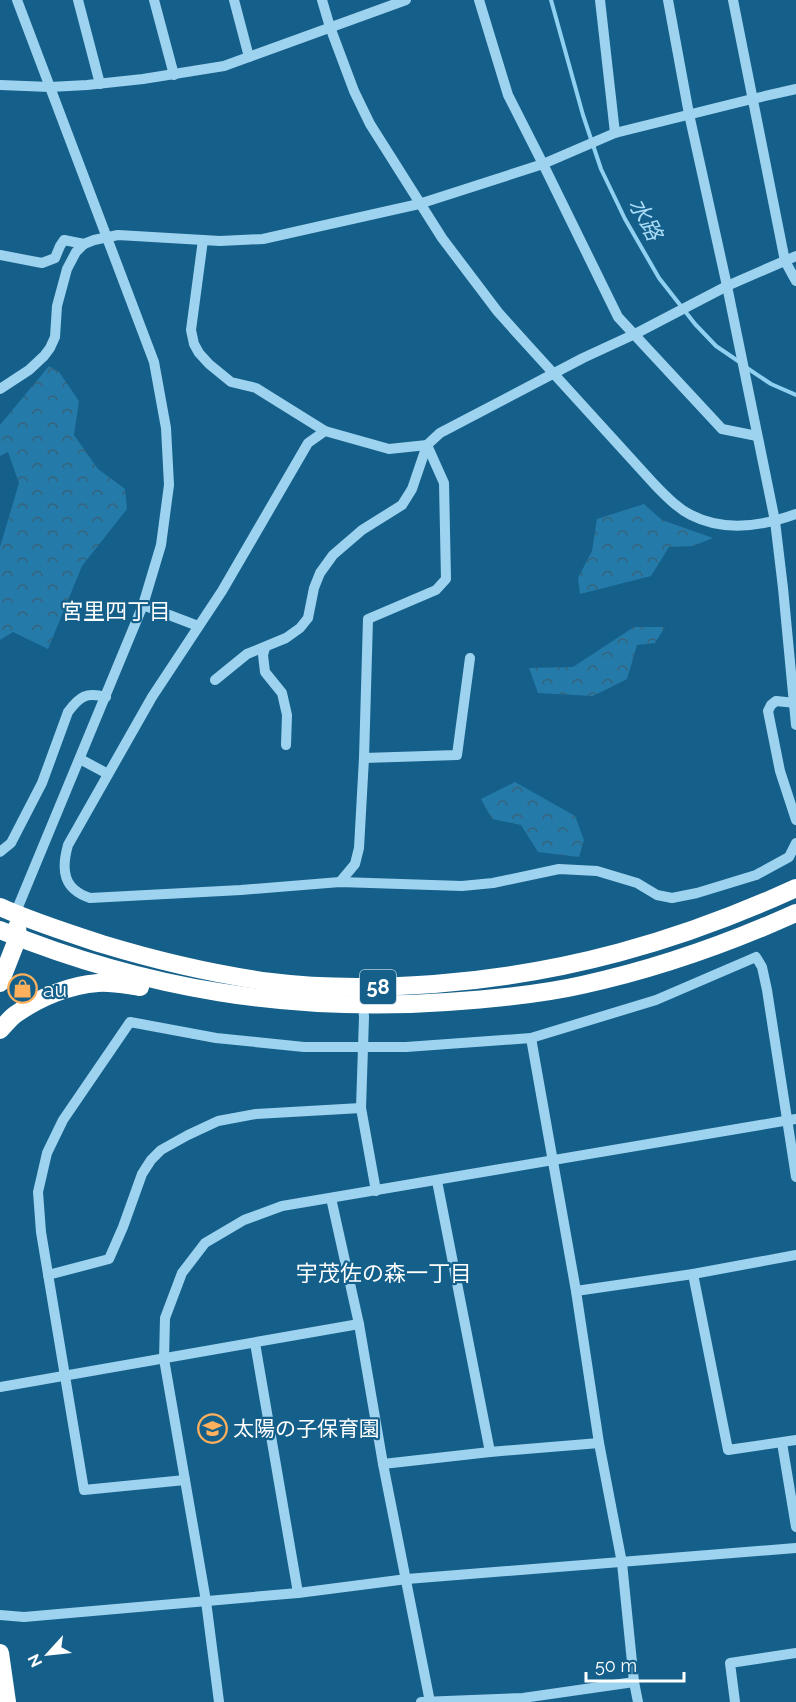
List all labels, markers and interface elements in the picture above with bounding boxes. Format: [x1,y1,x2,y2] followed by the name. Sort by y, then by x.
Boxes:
[624,193,669,246] water label: 水路
[61,598,171,624] district label: 宮里四丁目
[360,970,396,1004] road number: 58
[6,973,38,1005] shop icon: au
[43,977,67,1002] place label: au
[296,1260,472,1286] district label: 宇茂佐の森一丁目
[196,1412,228,1444] school or university icon: 太陽の子保育園
[233,1416,380,1441] place label: 太陽の子保育園
[18,1624,78,1684] north arrow
[586,1645,684,1683] scale bar
[24,1651,46,1670] text: N
[595,1655,637,1676] text: 50 m

